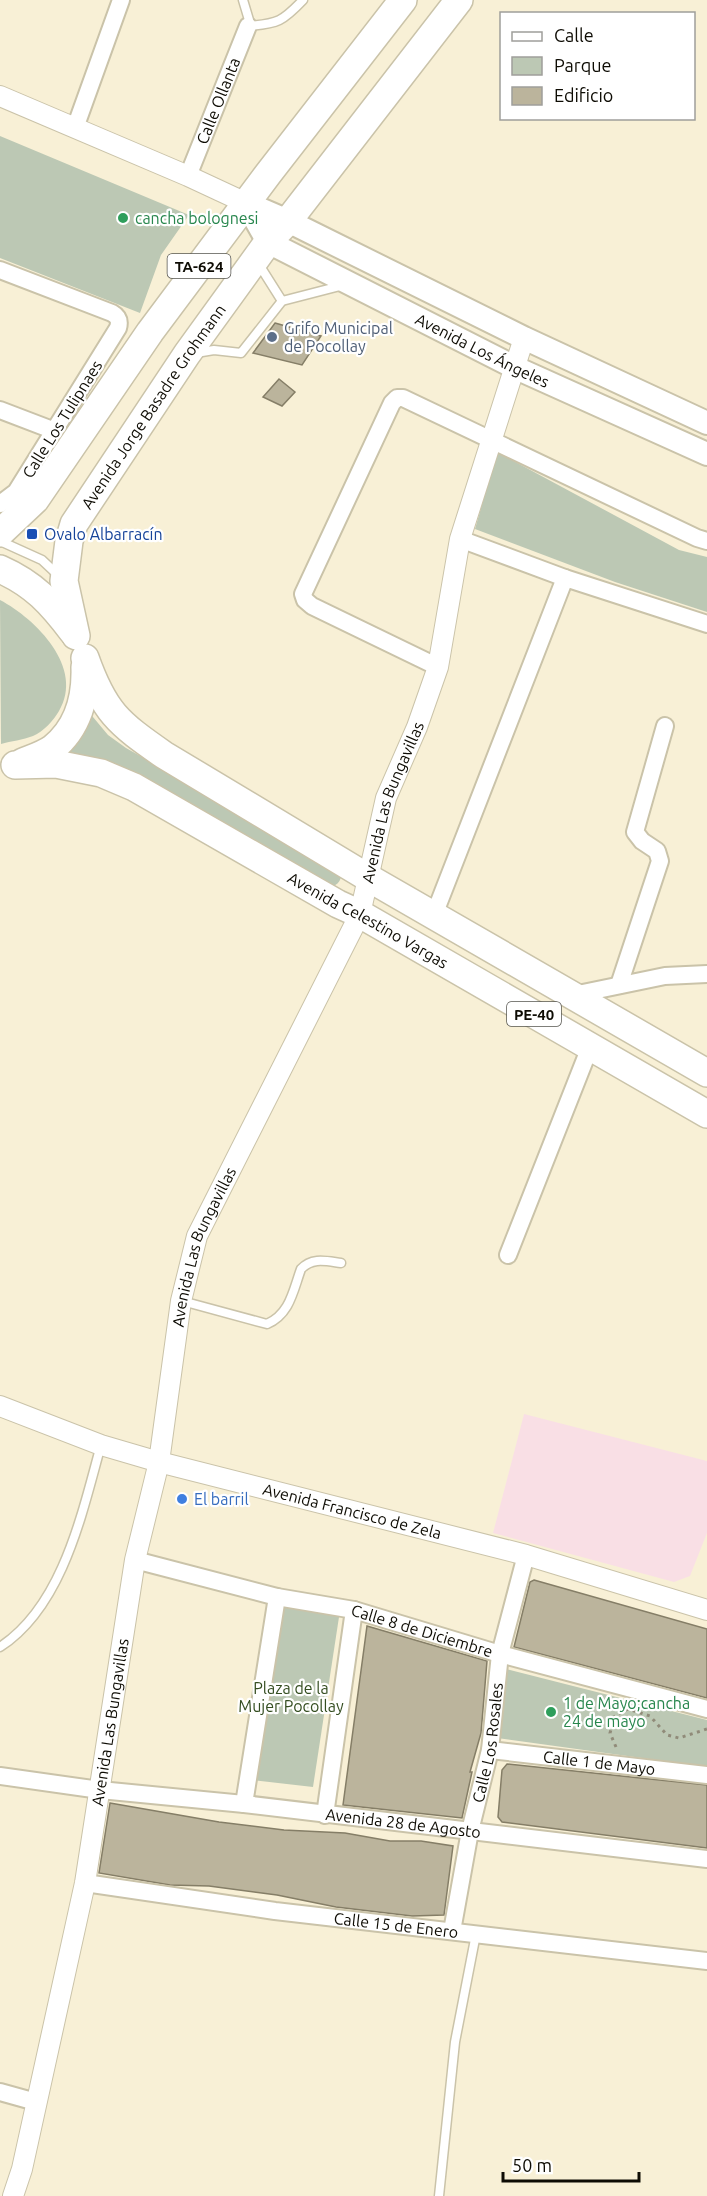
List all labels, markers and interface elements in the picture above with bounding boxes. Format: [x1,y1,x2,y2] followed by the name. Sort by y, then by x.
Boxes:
[500,12,695,120] legend
[554,25,594,45] text: Calle
[193,55,243,147] street label: Calle Ollanta
[554,55,611,75] text: Parque
[554,85,613,105] text: Edificio
[135,209,259,227] place label: cancha bolognesi
[116,211,130,225] marker: cancha bolognesi
[168,254,230,278] road number: TA-624
[78,301,229,512] street label: Avenida Jorge Basadre Grohmann
[413,310,552,391] street label: Avenida Los Ángeles
[284,319,393,355] place label: Grifo Municipal de Pocollay
[265,330,279,344] marker: Grifo Municipal de Pocollay
[19,357,105,481] street label: Calle Los Tulipnaes
[44,525,163,543] place label: Ovalo Albarracín
[25,527,39,541] marker: Ovalo Albarracín
[358,719,427,885] street label: Avenida Las Bungavillas
[285,868,451,972] street label: Avenida Celestino Vargas
[507,1002,561,1026] road number: PE-40
[169,1164,239,1328] street label: Avenida Las Bungavillas
[261,1480,443,1542] street label: Avenida Francisco de Zela
[194,1490,249,1508] place label: El barril
[175,1492,189,1506] marker: El barril
[349,1601,495,1660] street label: Calle 8 de Diciembre
[88,1637,132,1807] street label: Avenida Las Bungavillas
[238,1679,344,1715] park label: Plaza de la Mujer Pocollay
[468,1682,506,1804] street label: Calle Los Rosales
[563,1694,690,1730] place label: 1 de Mayo;cancha 24 de mayo
[544,1705,558,1719] marker: 1 de Mayo;cancha 24 de mayo
[542,1747,656,1778] street label: Calle 1 de Mayo
[325,1805,482,1841] street label: Avenida 28 de Agosto
[333,1909,459,1941] street label: Calle 15 de Enero
[503,2145,640,2183] scale bar
[512,2155,552,2175] text: 50 m

